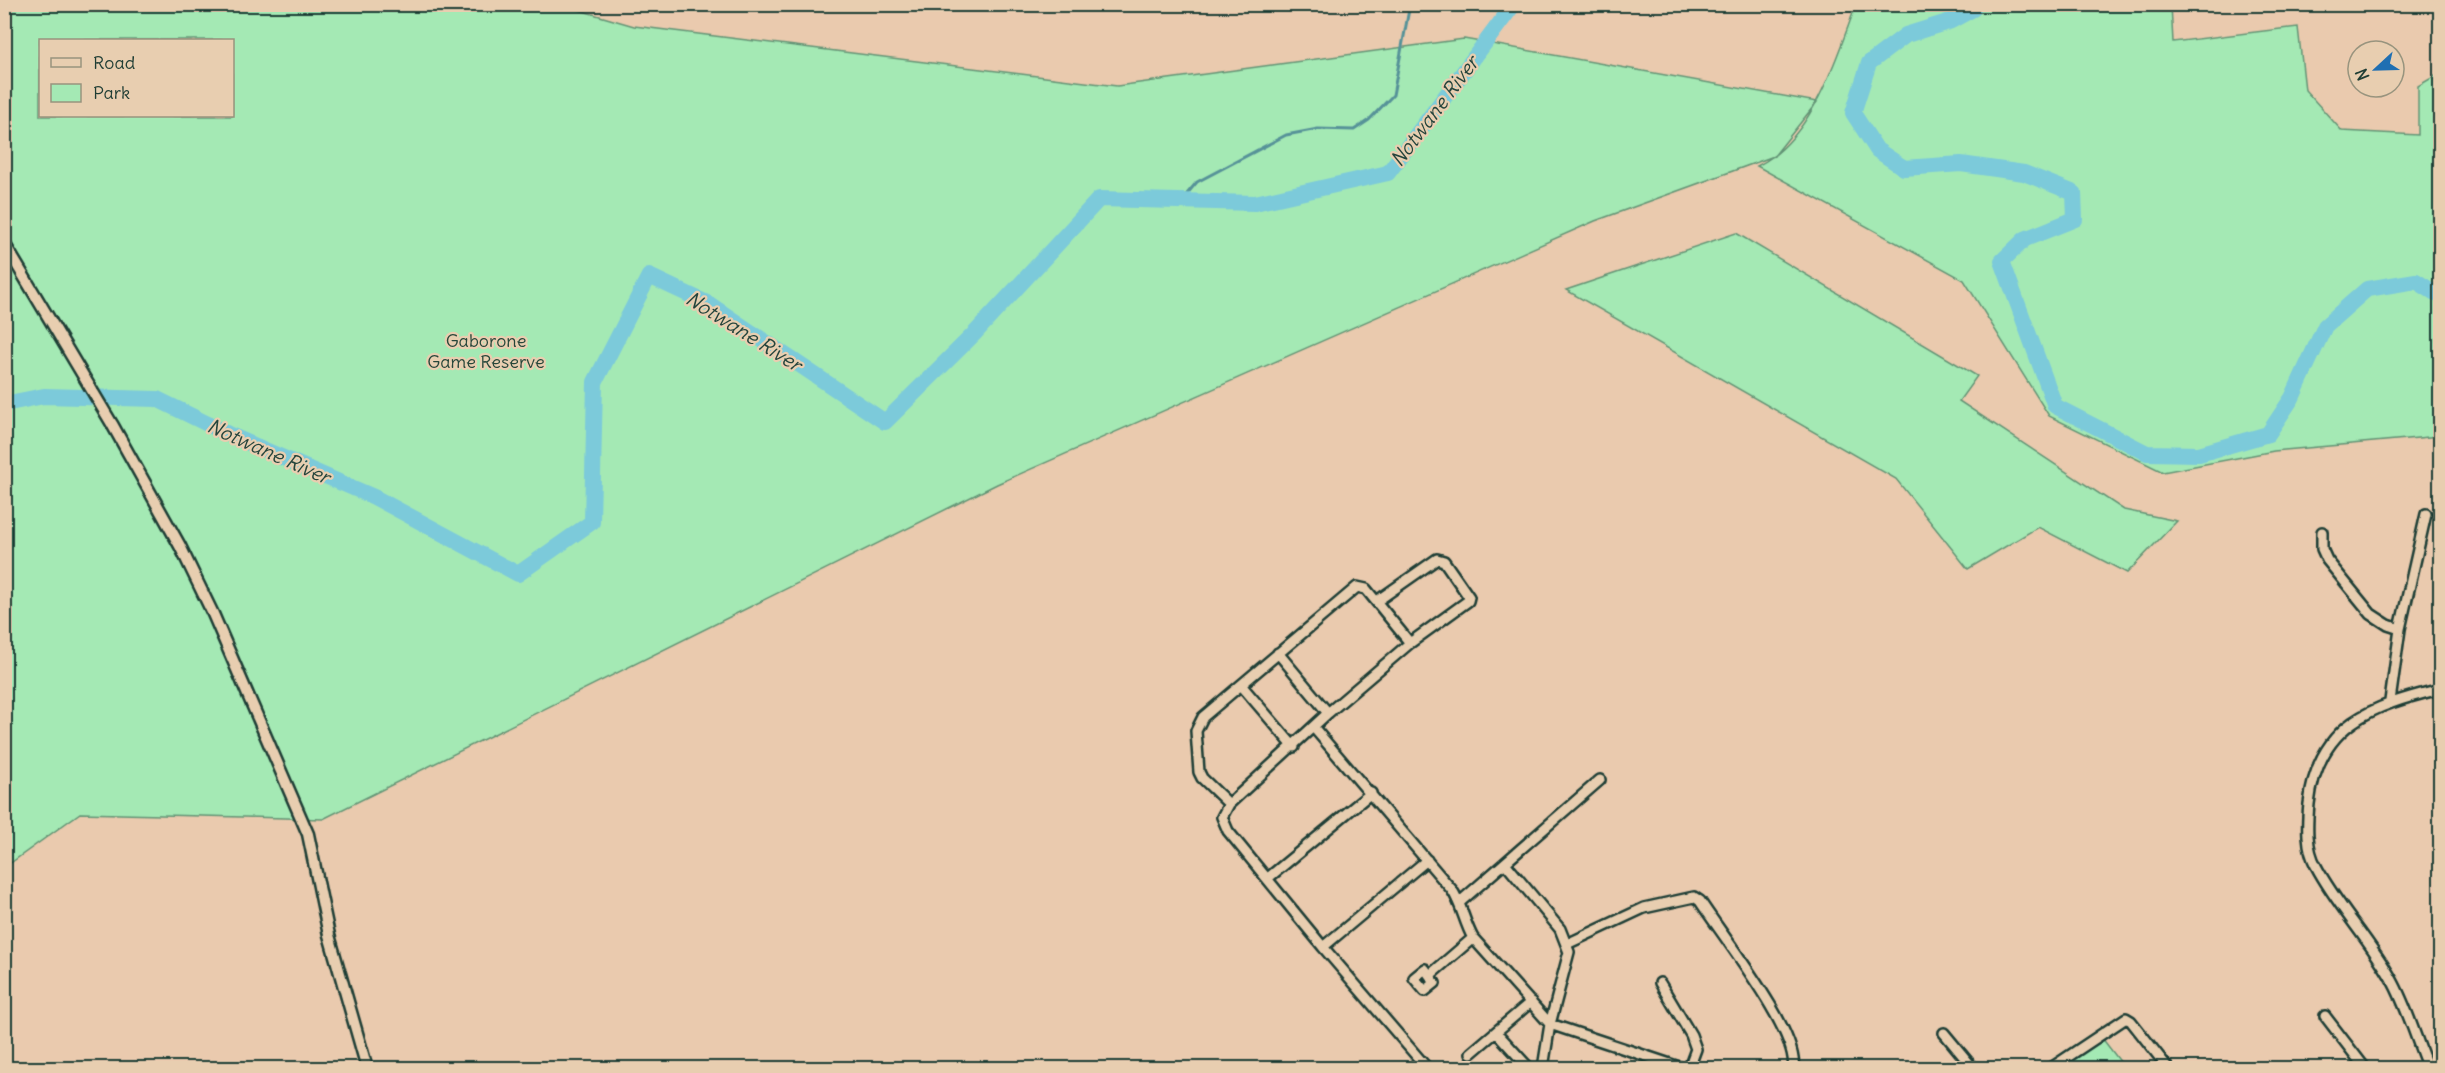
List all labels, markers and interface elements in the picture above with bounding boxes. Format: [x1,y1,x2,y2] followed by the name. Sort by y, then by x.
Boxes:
[39,39,234,117] legend
[2346,39,2406,99] north arrow
[1384,49,1485,171] water label: Notwane River
[93,51,136,74] text: Road
[2351,66,2373,83] text: N
[93,81,130,104] text: Park
[682,286,809,378] water label: Notwane River
[427,329,545,373] park label: Gaborone Game Reserve
[204,413,337,490] water label: Notwane River

